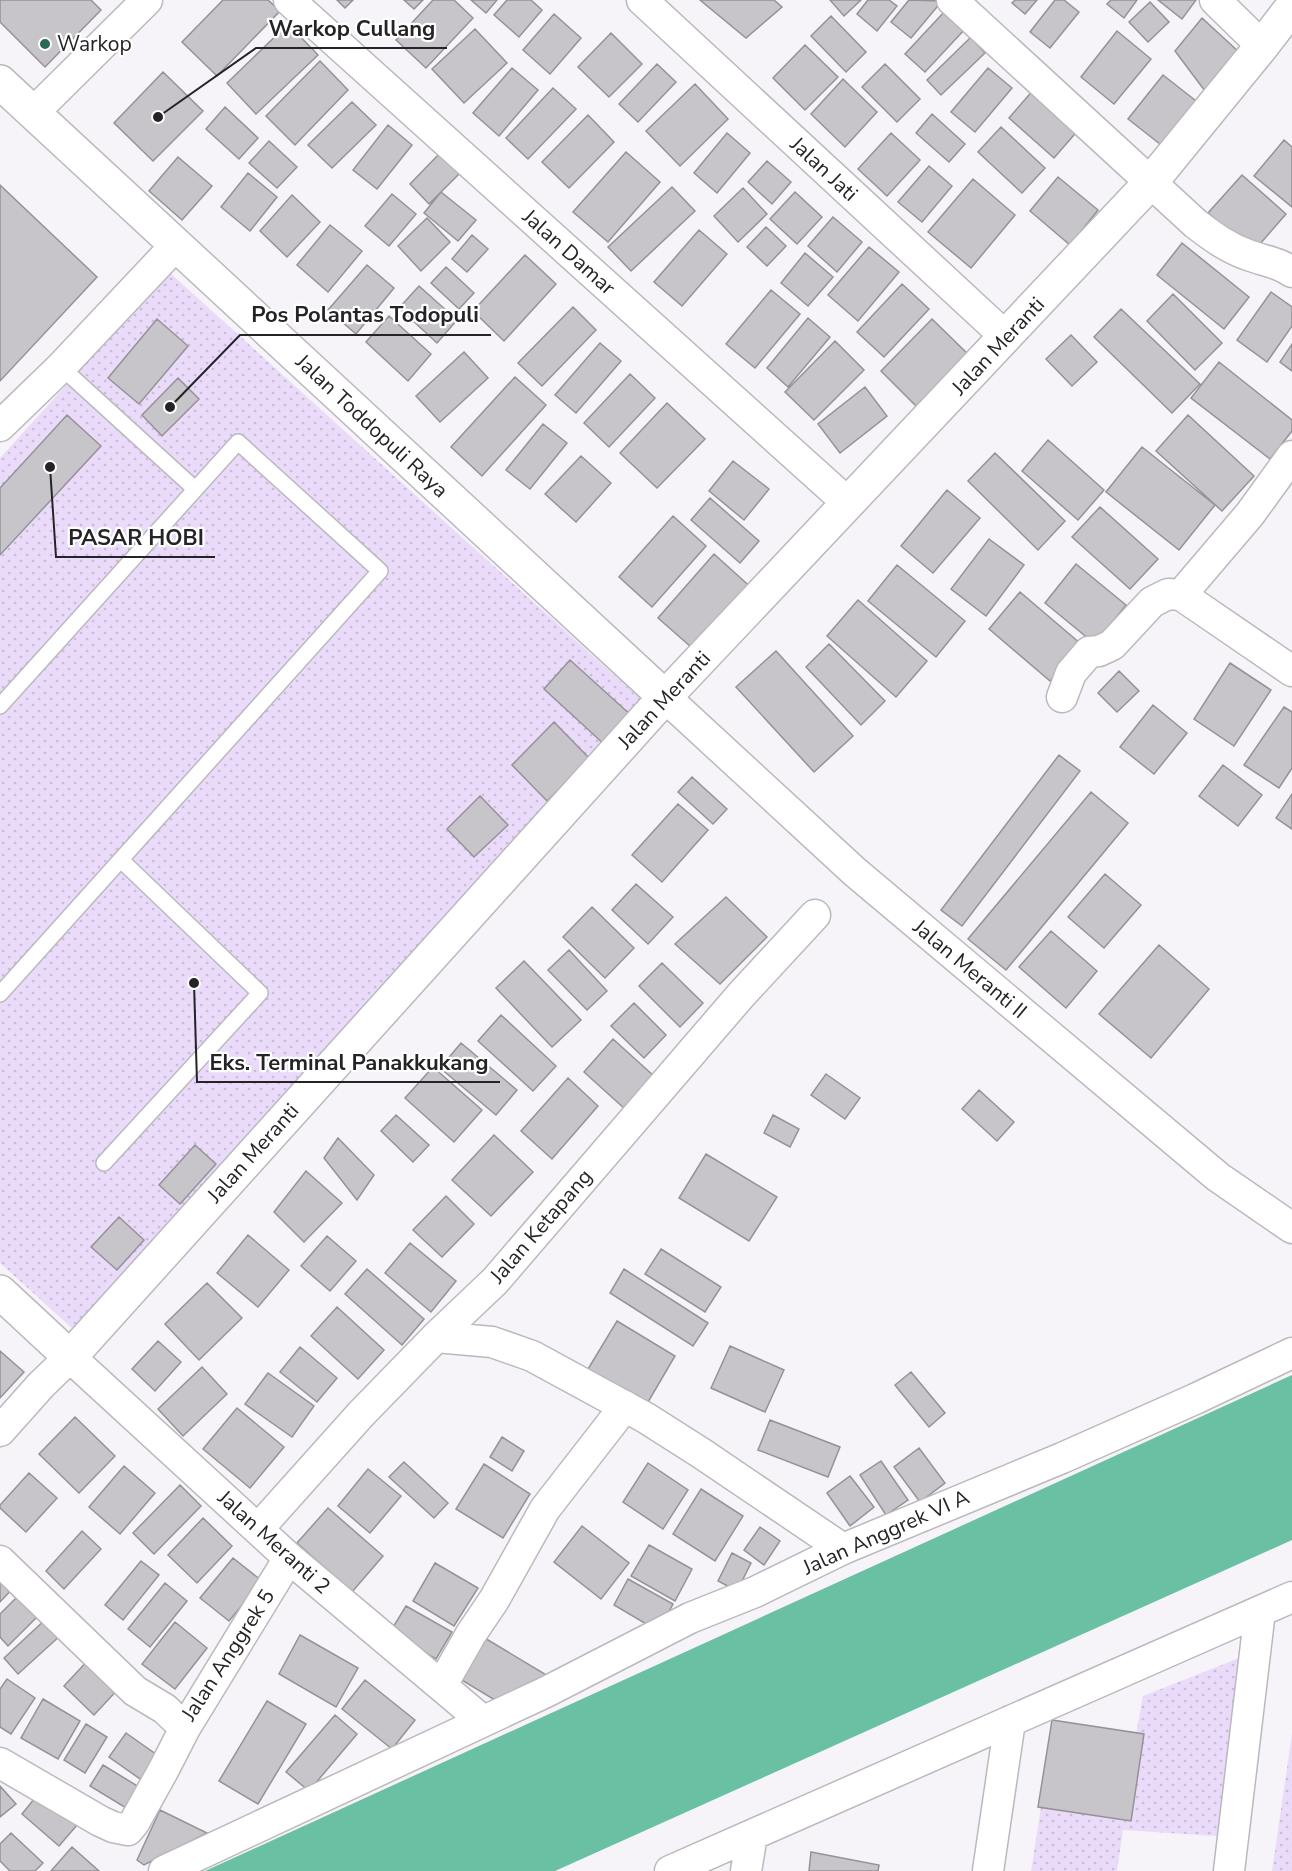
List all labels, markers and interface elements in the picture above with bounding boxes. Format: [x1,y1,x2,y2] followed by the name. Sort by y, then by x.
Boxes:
[256,8,447,48] callout: Warkop Cullang
[269,14,435,44] text: Warkop Cullang
[57,30,132,58] place label: Warkop
[38,37,52,51] marker: Warkop
[783,130,864,207] street label: Jalan Jati
[516,202,622,302] street label: Jalan Damar
[945,291,1051,402] street label: Jalan Meranti
[240,295,491,335] callout: Pos Polantas Todopuli
[251,300,479,330] text: Pos Polantas Todopuli
[289,347,454,504] street label: Jalan Toddopuli Raya
[56,517,215,557] callout: PASAR HOBI
[68,523,204,553] text: PASAR HOBI
[611,645,717,756] street label: Jalan Meranti
[906,912,1033,1025] street label: Jalan Meranti II
[197,1042,500,1082] callout: Eks. Terminal Panakkukang
[209,1048,489,1078] text: Eks. Terminal Panakkukang
[200,1097,305,1209] street label: Jalan Meranti
[483,1163,598,1290] street label: Jalan Ketapang
[211,1483,336,1600] street label: Jalan Meranti 2
[797,1483,974,1582] street label: Jalan Anggrek VI A
[174,1584,281,1727] street label: Jalan Anggrek 5

